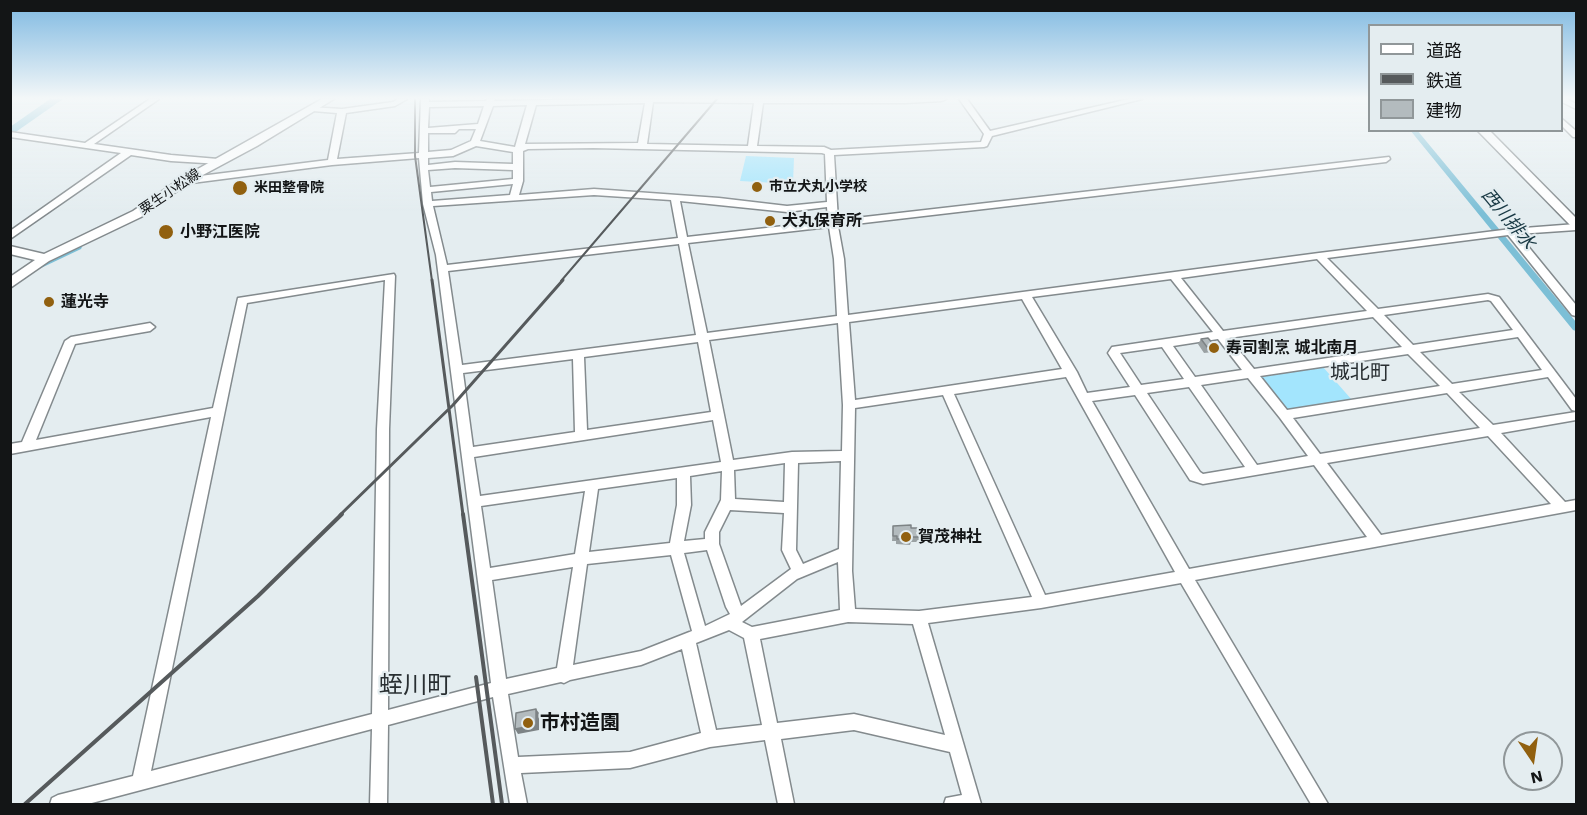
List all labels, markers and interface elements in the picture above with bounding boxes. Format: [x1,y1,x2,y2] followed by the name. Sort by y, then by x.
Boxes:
[1368,24,1563,132] legend
[1426,40,1462,61] text: 道路
[1426,70,1462,91] text: 鉄道
[1426,100,1462,121] text: 建物
[136,165,204,219] street label: 粟生小松線
[231,179,249,197] marker: 米田整骨院
[769,179,867,195] place label: 市立犬丸小学校
[254,180,324,196] place label: 米田整骨院
[750,180,764,194] marker: 市立犬丸小学校
[1477,184,1539,254] water label: 西川排水
[782,211,862,231] place label: 犬丸保育所
[763,214,777,228] marker: 犬丸保育所
[180,222,260,242] place label: 小野江医院
[157,223,175,241] marker: 小野江医院
[61,292,109,312] place label: 蓮光寺
[42,295,56,309] marker: 蓮光寺
[1226,338,1359,358] place label: 寿司割烹 城北南月
[1207,341,1221,355] marker: 寿司割烹 城北南月
[1330,361,1390,385] district label: 城北町
[918,527,982,547] place label: 賀茂神社
[899,530,913,544] marker: 賀茂神社
[379,672,451,700] district label: 蛭川町
[540,711,620,735] place label: 市村造園
[521,716,535,730] marker: 市村造園
[1503,731,1563,791] north arrow
[1529,766,1545,788] text: N

